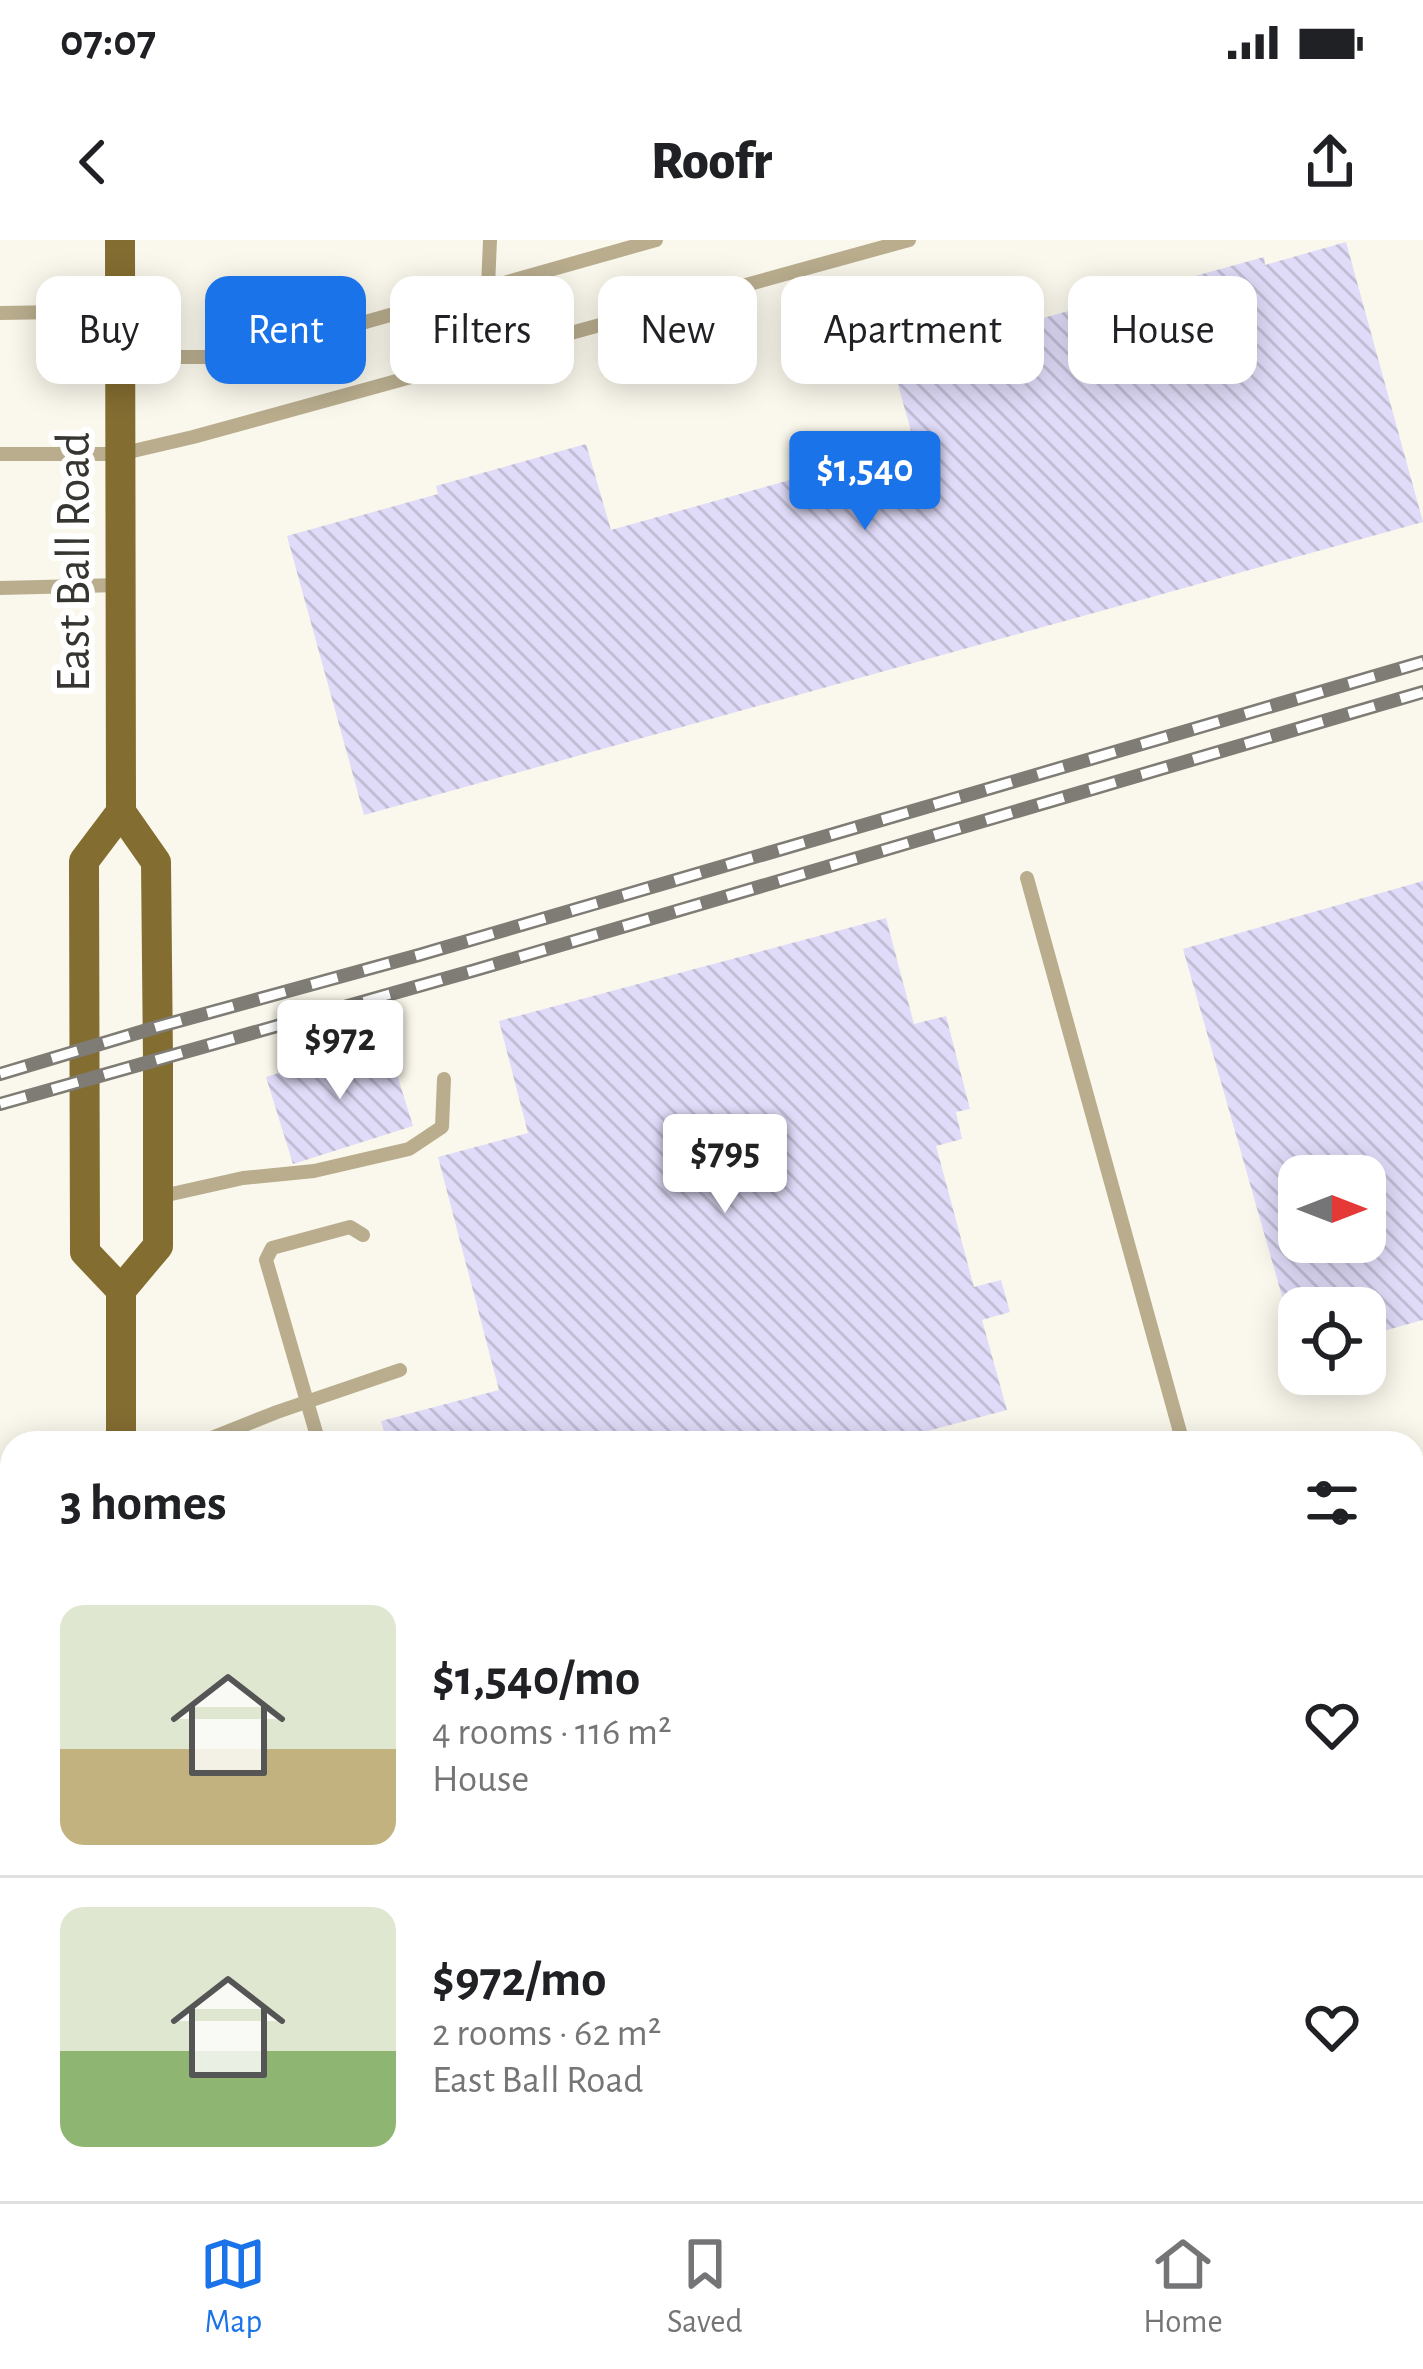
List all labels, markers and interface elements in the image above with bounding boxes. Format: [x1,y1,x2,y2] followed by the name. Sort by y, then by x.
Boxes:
[60,19,156,64] text: 07:07
[60,129,126,195] icon: back
[1297,129,1363,195] icon: share
[651,135,772,189] text: Roofr
[36,276,181,384] chip: Buy
[205,276,366,384] chip: Rent
[390,276,574,384] chip: Filters
[598,276,757,384] chip: New
[781,276,1044,384] chip: Apartment
[1068,276,1257,384] chip: House
[767,431,963,533] pin: $1,540
[51,432,99,692] street label: East Ball Road
[816,450,914,489] text: $1,540
[269,1000,411,1102] pin: $972
[304,1019,376,1058] text: $972
[654,1114,796,1216] pin: $795
[690,1133,760,1172] text: $795
[1278,1155,1386,1263] north arrow
[1278,1155,1386,1395] map controls
[1278,1287,1386,1395] button: locate
[1299,1470,1365,1536] icon: filters
[60,1478,227,1529] text: 3 homes
[156,1653,300,1797] icon: home
[432,1653,640,1704] text: $1,540/mo
[1299,1692,1365,1758] icon: heart
[432,1713,672,1752] text: 4 rooms · 116 m²
[432,1760,529,1799] text: House
[432,1954,606,2005] text: $972/mo
[156,1955,300,2099] icon: home
[1299,1994,1365,2060] icon: heart
[432,2014,661,2053] text: 2 rooms · 62 m²
[432,2061,644,2100] text: East Ball Road
[200,2231,266,2343] tab: Map
[667,2231,743,2343] tab: Saved
[1143,2231,1223,2343] tab: Home

